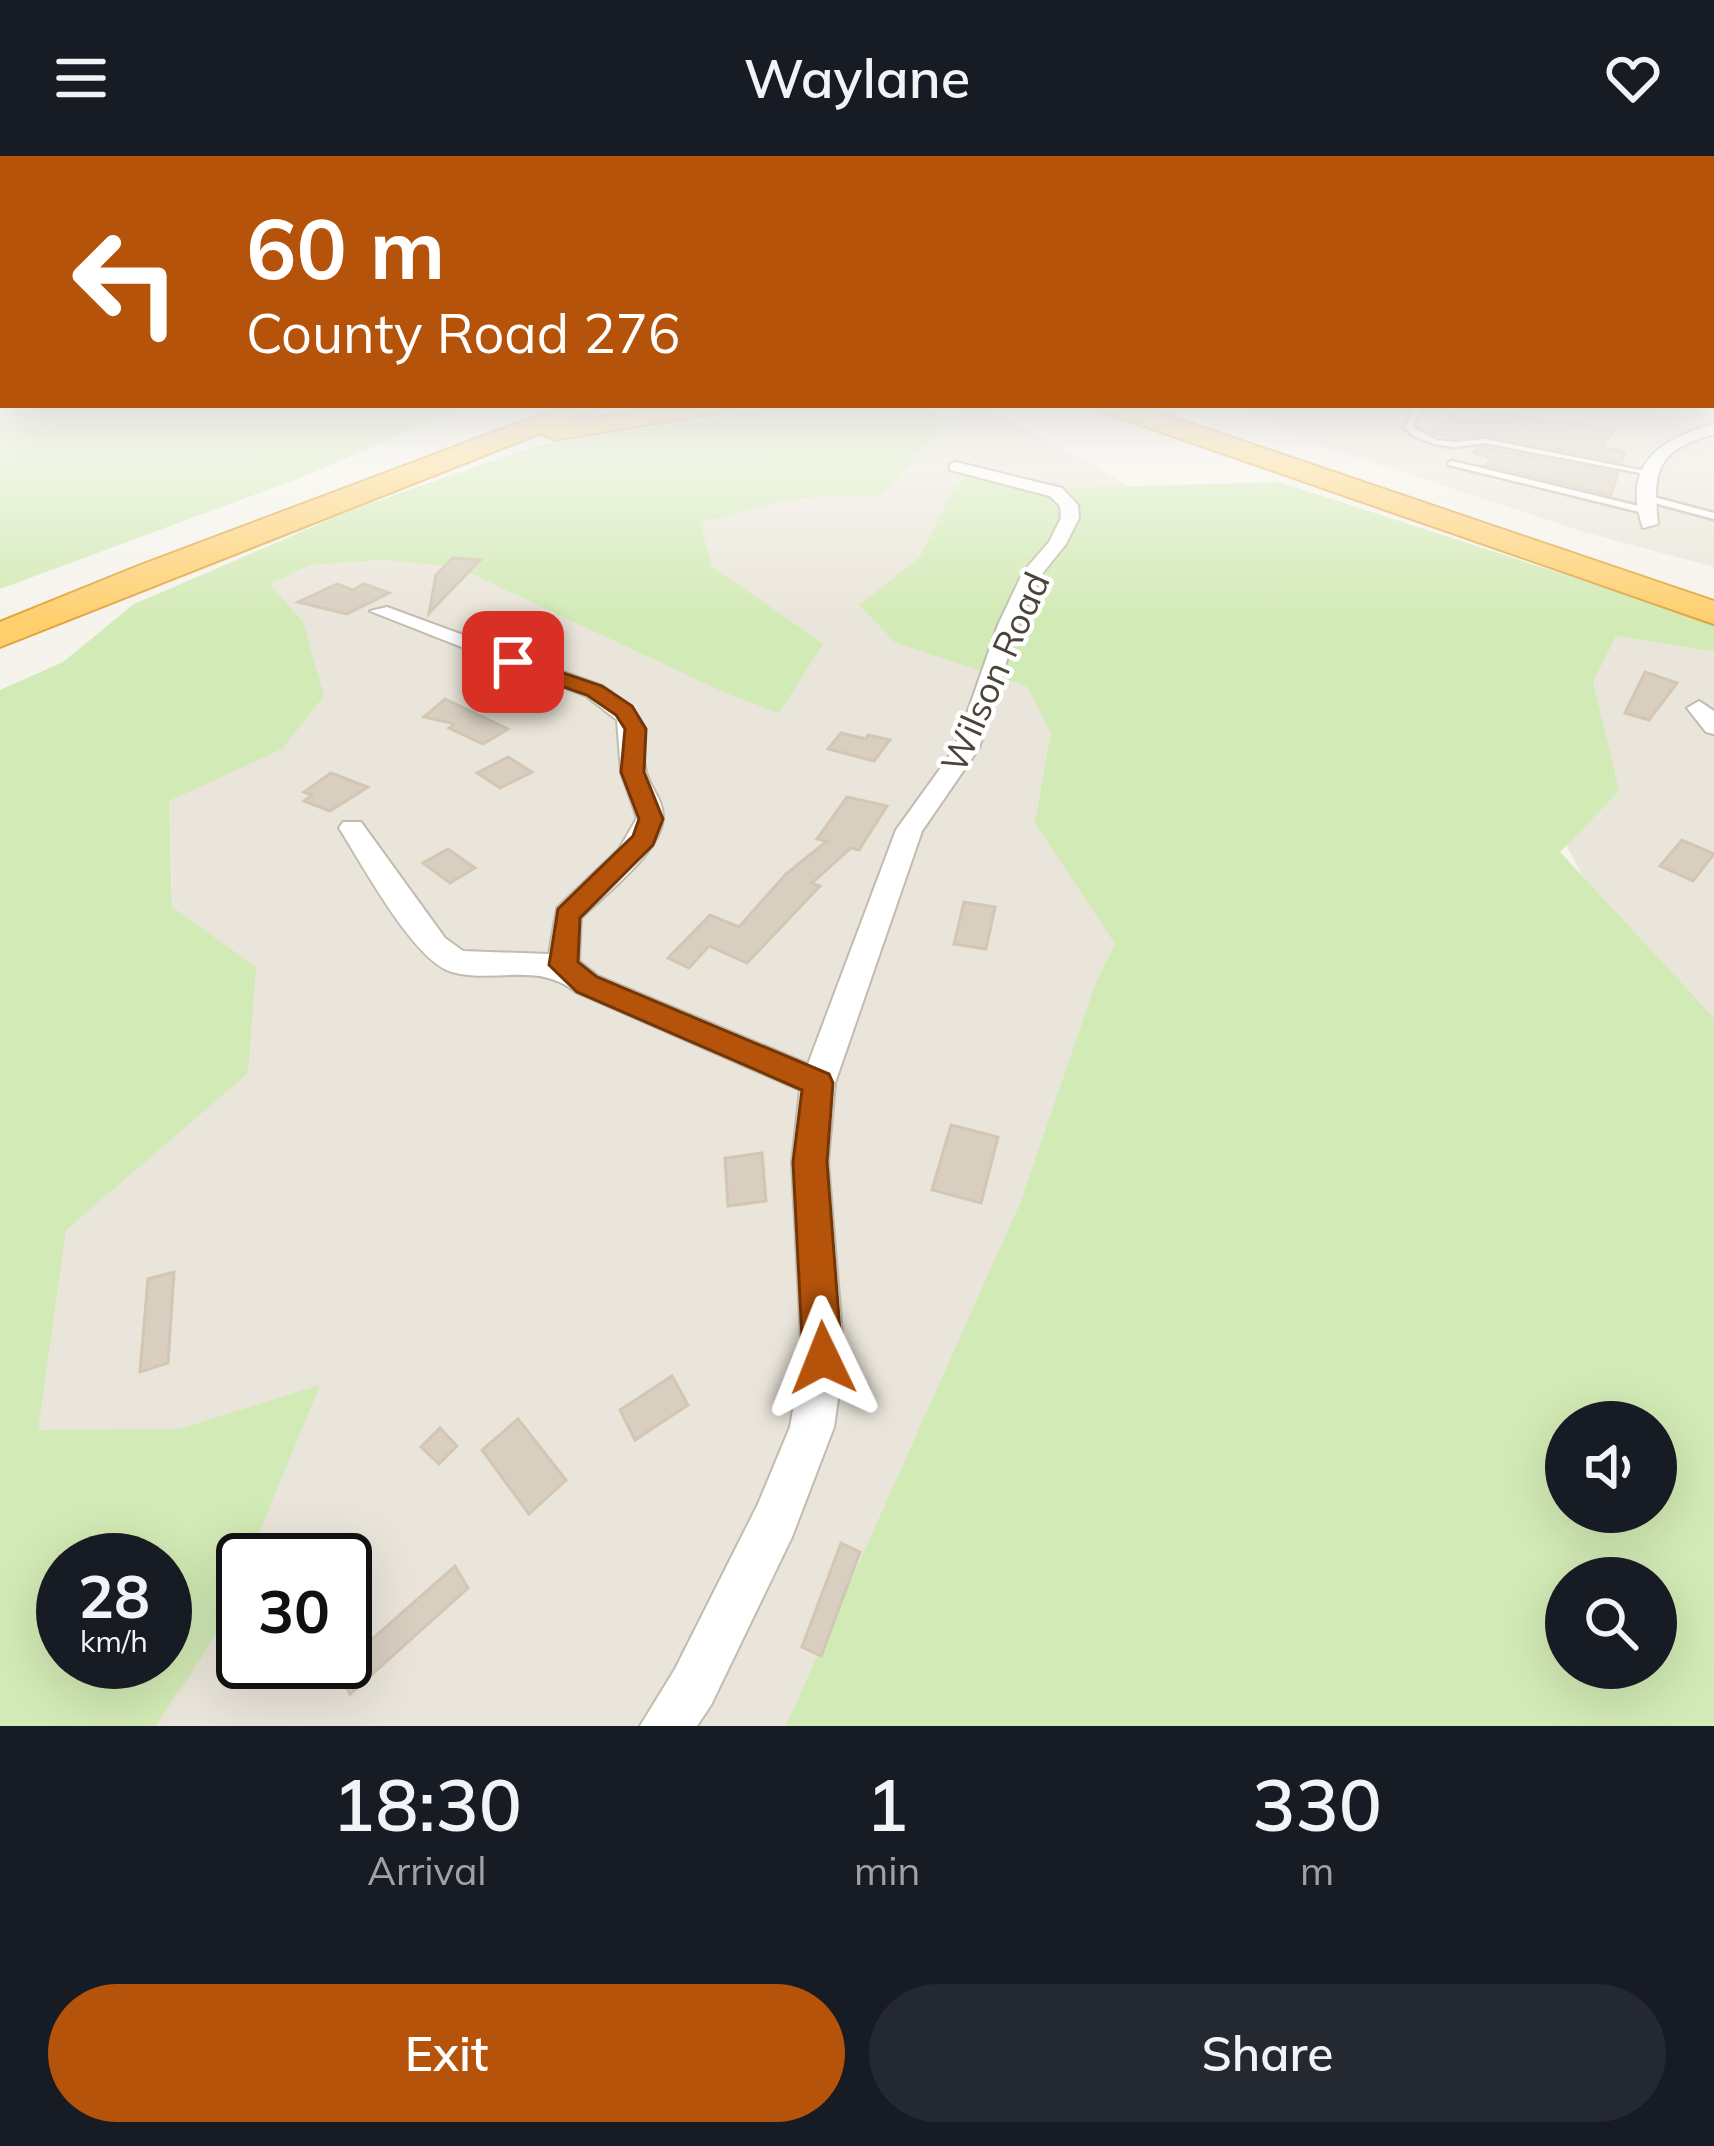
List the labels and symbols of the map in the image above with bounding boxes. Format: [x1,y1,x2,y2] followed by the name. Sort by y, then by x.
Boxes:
[930,565,1059,779] street label: Wilson Road
[462,611,564,713] pin
[760,1295,886,1421] position arrow
[216,1533,372,1689] speed limit sign: 30

